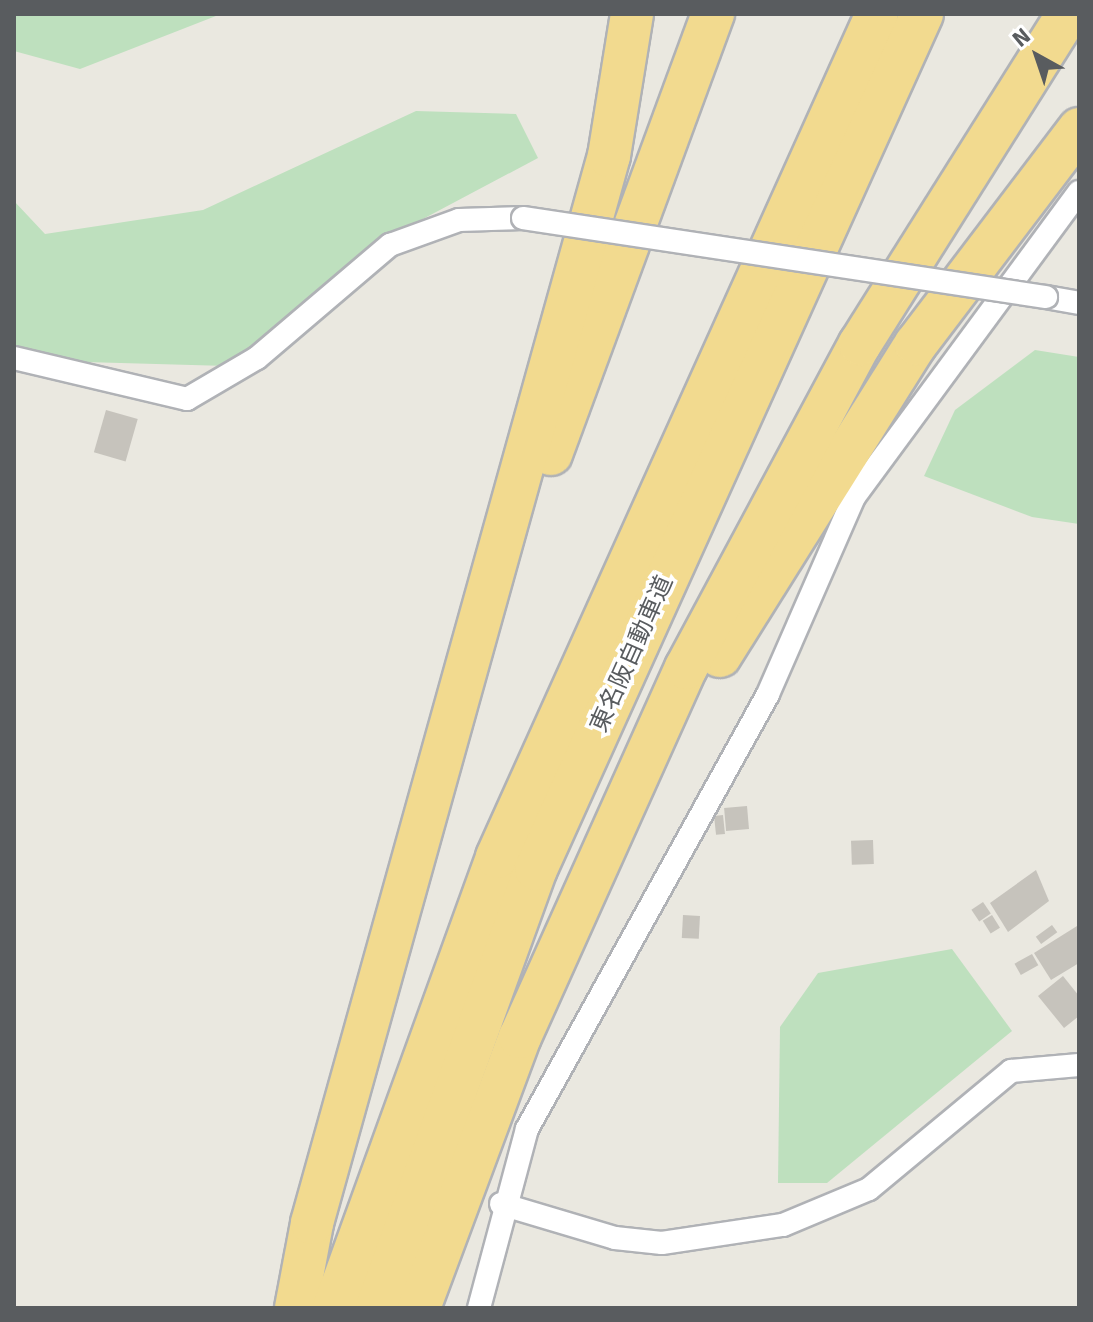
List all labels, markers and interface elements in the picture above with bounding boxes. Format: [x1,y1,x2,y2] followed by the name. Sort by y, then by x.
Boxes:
[997,16,1077,96] north arrow
[1007,22,1036,52] text: N
[585,571,679,737] street label: 東名阪自動車道

